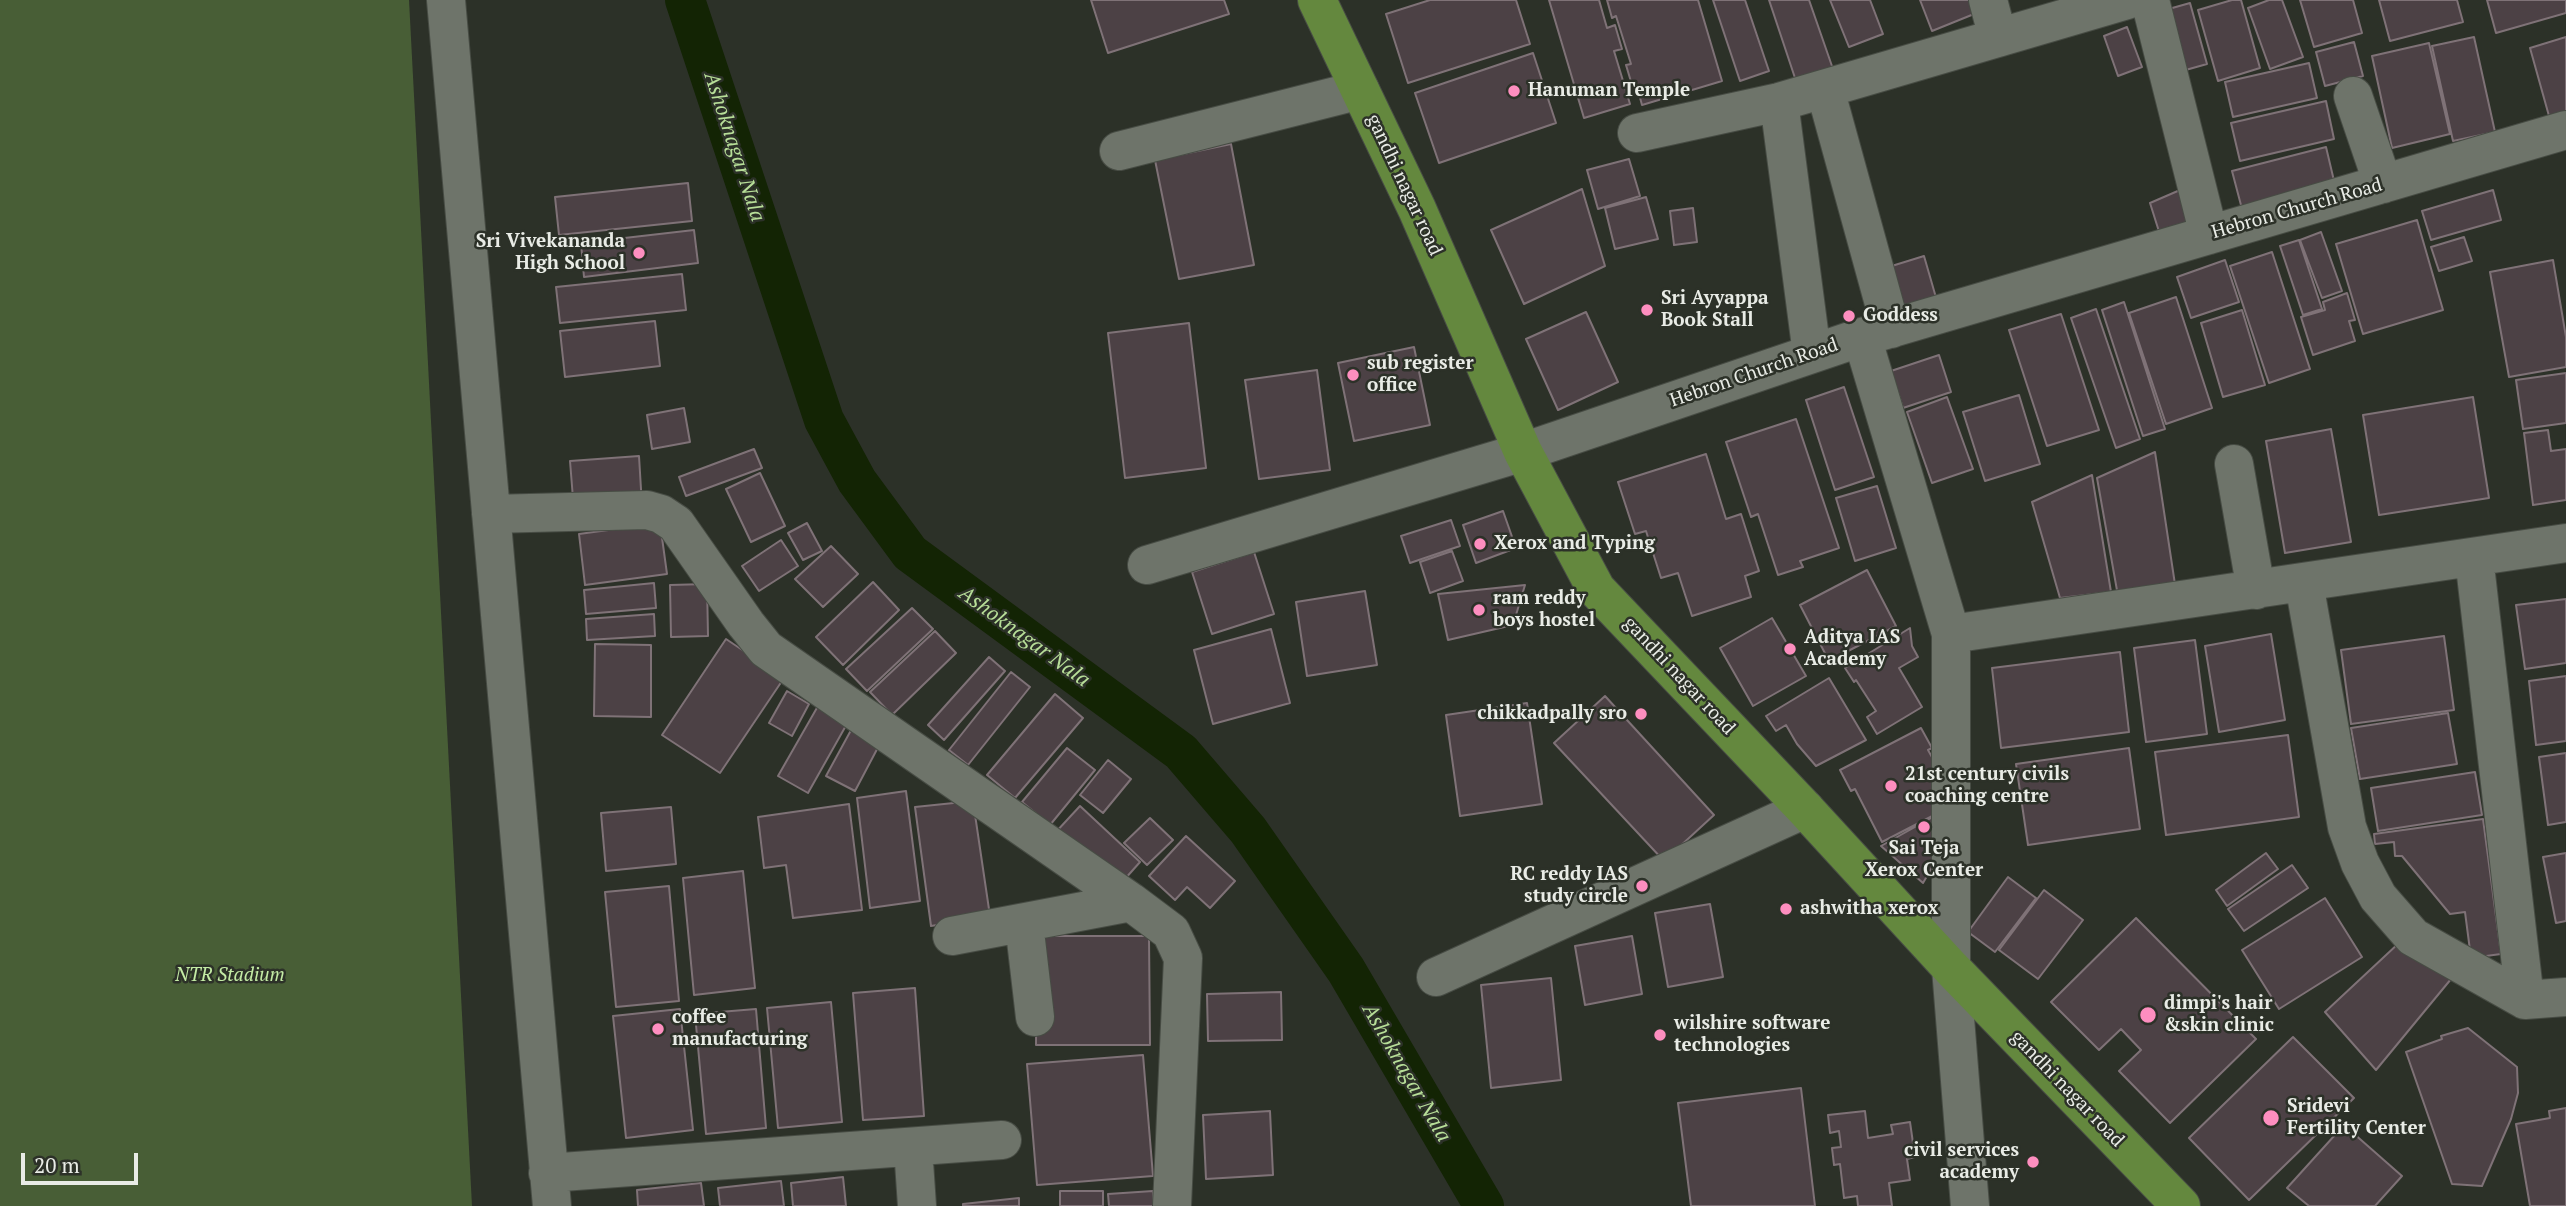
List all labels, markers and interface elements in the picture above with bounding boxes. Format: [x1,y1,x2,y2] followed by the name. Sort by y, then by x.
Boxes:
[698,69,770,225] water label: Ashoknagar Nala
[1528,80,1690,102] place label: Hanuman Temple
[1506,83,1522,99] marker: Hanuman Temple
[1361,111,1447,259] street label: gandhi nagar road
[2209,174,2385,244] street label: Hebron Church Road
[476,231,625,275] place label: Sri Vivekananda High School
[631,245,647,261] marker: Sri Vivekananda High School
[1661,288,1769,332] place label: Sri Ayyappa Book Stall
[1639,302,1655,318] marker: Sri Ayyappa Book Stall
[1863,305,1938,327] place label: Goddess
[1841,308,1857,324] marker: Goddess
[1667,334,1841,412] street label: Hebron Church Road
[1367,353,1474,397] place label: sub register office
[1345,367,1361,383] marker: sub register office
[1494,533,1655,555] place label: Xerox and Typing
[1472,536,1488,552] marker: Xerox and Typing
[954,581,1094,693] water label: Ashoknagar Nala
[1493,588,1595,632] place label: ram reddy boys hostel
[1471,602,1487,618] marker: ram reddy boys hostel
[1618,612,1740,740] street label: gandhi nagar road
[1804,627,1900,671] place label: Aditya IAS Academy
[1782,641,1798,657] marker: Aditya IAS Academy
[1477,703,1627,725] place label: chikkadpally sro
[1633,706,1649,722] marker: chikkadpally sro
[1905,764,2069,808] place label: 21st century civils coaching centre
[1883,778,1899,794] marker: 21st century civils coaching centre
[1916,819,1932,835] marker: Sai Teja Xerox Center
[1865,838,1983,882] place label: Sai Teja Xerox Center
[1510,864,1628,908] place label: RC reddy IAS study circle
[1634,878,1650,894] marker: RC reddy IAS study circle
[1800,898,1938,920] place label: ashwitha xerox
[1778,901,1794,917] marker: ashwitha xerox
[175,965,285,987] park label: NTR Stadium
[2164,993,2274,1037] place label: dimpi's hair &skin clinic
[1356,999,1456,1147] water label: Ashoknagar Nala
[2138,1005,2158,1025] marker: dimpi's hair &skin clinic
[672,1007,808,1051] place label: coffee manufacturing
[1674,1013,1830,1057] place label: wilshire software technologies
[650,1021,666,1037] marker: coffee manufacturing
[2006,1026,2128,1152] street label: gandhi nagar road
[1652,1027,1668,1043] marker: wilshire software technologies
[2287,1096,2426,1140] place label: Sridevi Fertility Center
[2261,1108,2281,1128] marker: Sridevi Fertility Center
[24,1140,142,1184] scale bar
[1904,1140,2019,1184] place label: civil services academy
[34,1151,80,1179] text: 20 m
[2025,1154,2041,1170] marker: civil services academy

